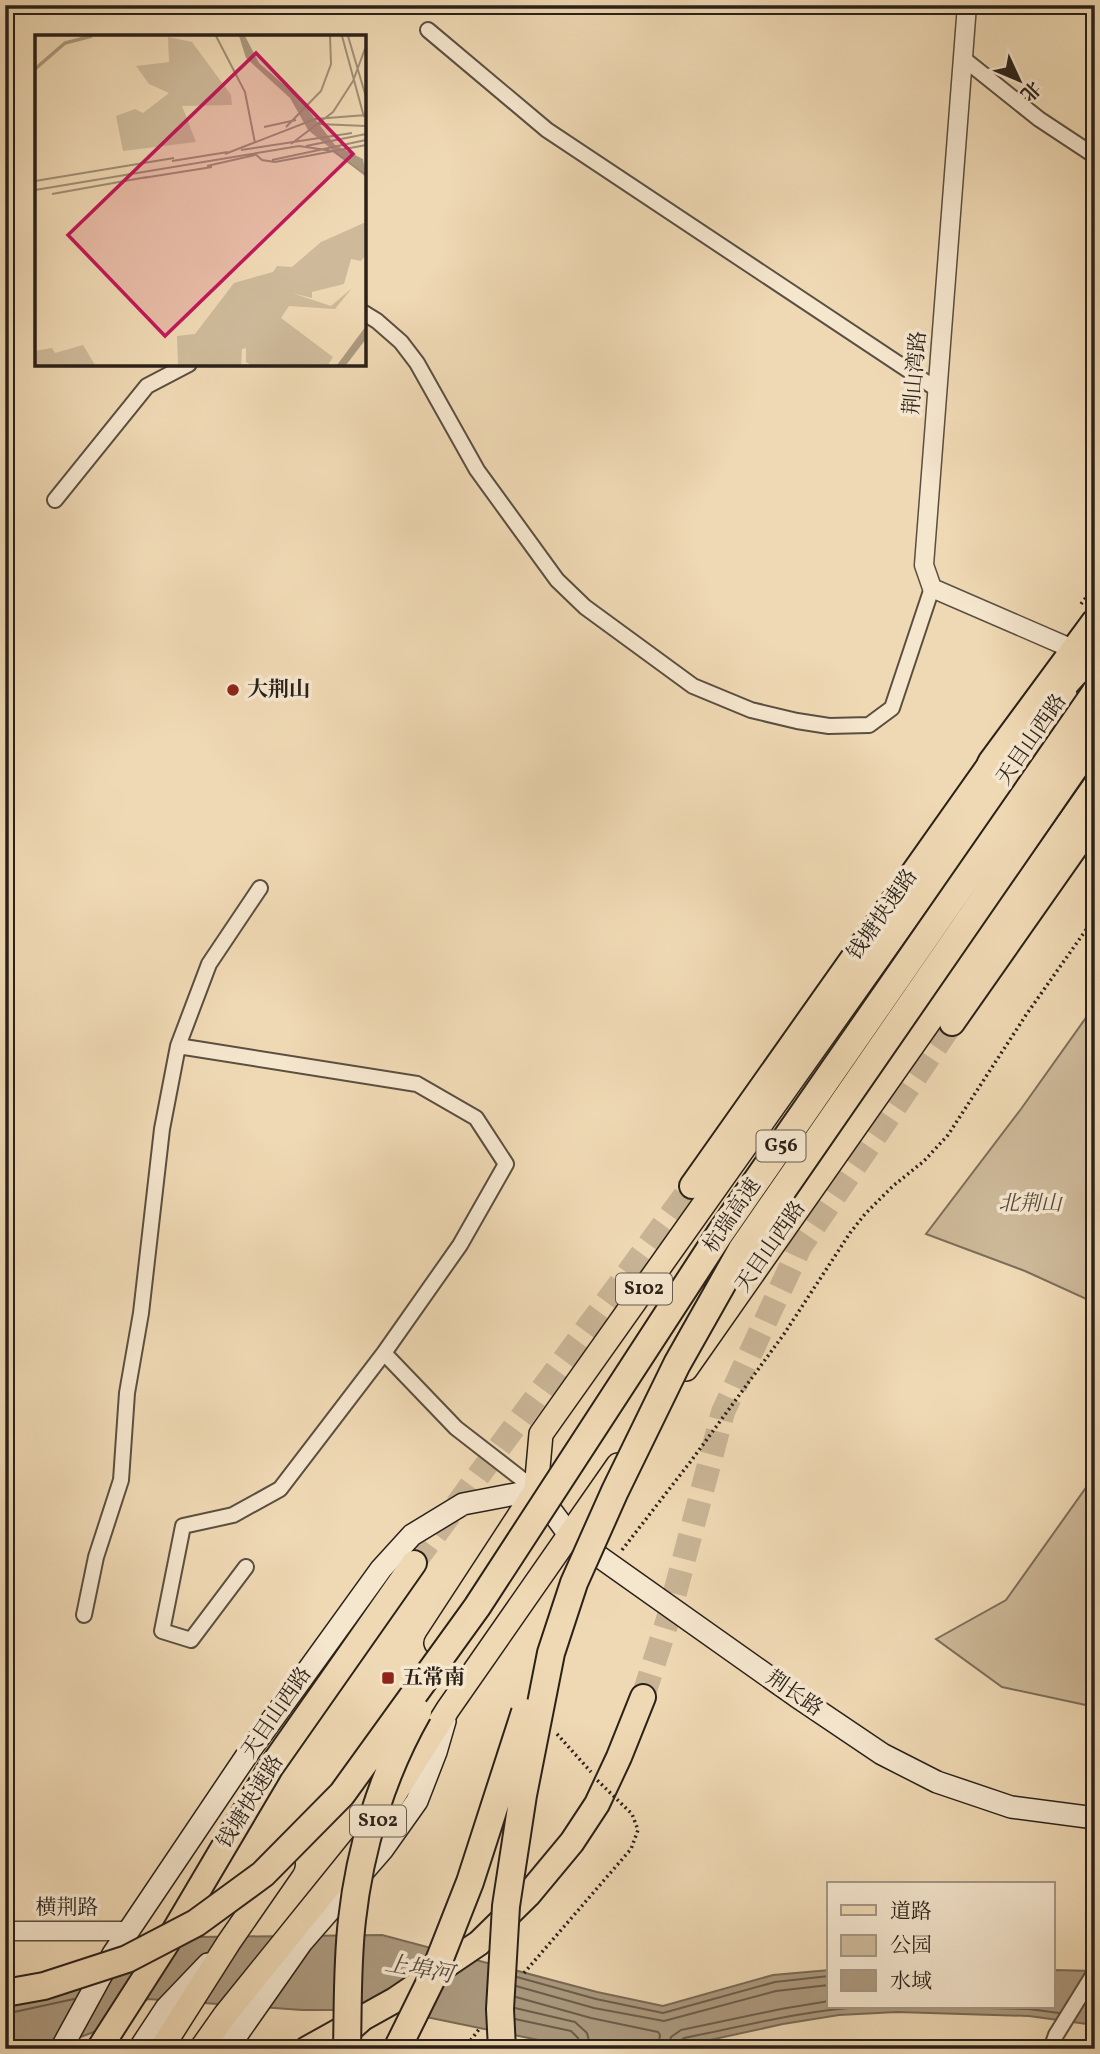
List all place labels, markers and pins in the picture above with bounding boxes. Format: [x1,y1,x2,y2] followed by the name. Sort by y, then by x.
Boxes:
[247,676,310,705] place label: 大荆山
[225,682,241,698] marker: 大荆山
[402,1664,465,1693] place label: 五常南
[380,1670,396,1686] marker: 五常南

